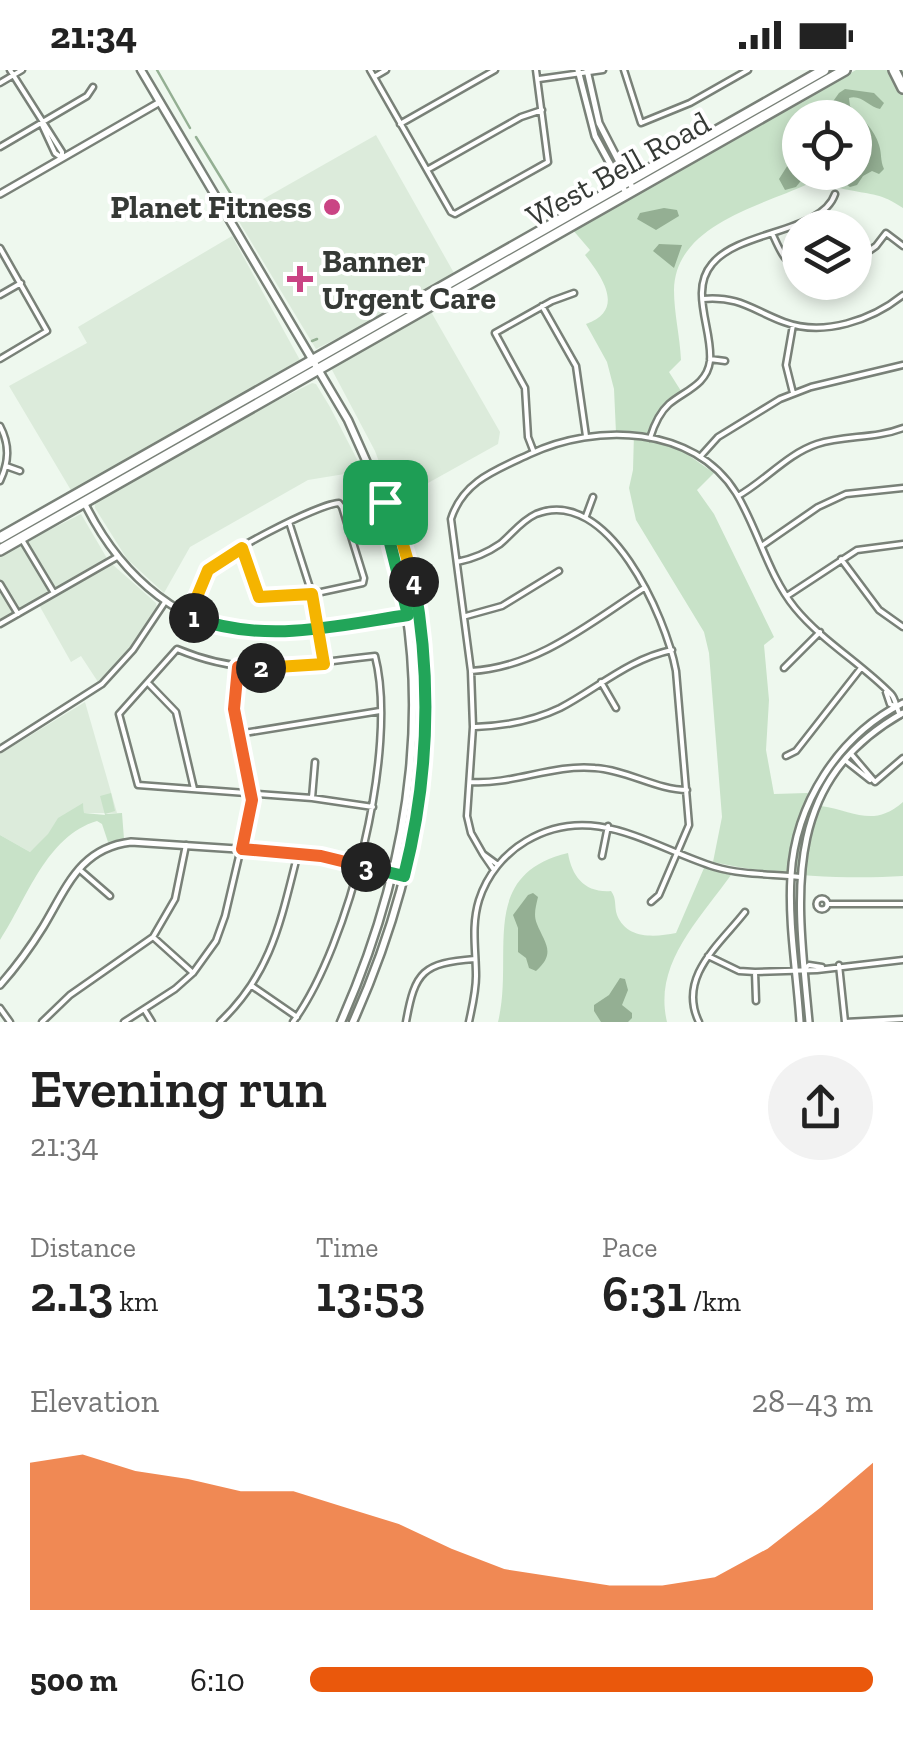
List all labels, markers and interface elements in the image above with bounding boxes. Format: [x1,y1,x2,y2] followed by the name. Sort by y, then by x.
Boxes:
[50,12,137,58] text: 21:34
[782,100,872,300] map controls
[782,100,872,190] button: locate
[520,103,717,235] street label: West Bell Road
[110,188,312,226] place label: Planet Fitness
[321,196,343,218] marker: Planet Fitness
[782,210,872,300] button: layers
[322,242,496,317] place label: Banner Urgent Care
[287,266,313,292] marker: Banner Urgent Care
[343,460,428,545] pin
[358,475,413,530] icon: arrive
[389,557,439,607] pin: 4
[406,565,422,598] text: 4
[169,593,219,643] pin: 1
[188,601,200,634] text: 1
[236,643,286,693] pin: 2
[253,651,269,684] text: 2
[341,842,391,892] pin: 3
[359,850,373,883] text: 3
[30,1055,327,1121] text: Evening run
[768,1055,873,1160] button: share
[30,1126,99,1164] text: 21:34
[30,1231,136,1264] text: Distance
[316,1231,379,1264] text: Time
[602,1231,658,1264] text: Pace
[30,1264,113,1324] text: 2.13
[316,1264,425,1324] text: 13:53
[602,1264,686,1324] text: 6:31
[113,1285,158,1318] text: km
[686,1285,741,1318] text: /km
[30,1382,159,1420] text: Elevation
[752,1382,873,1420] text: 28–43 m
[30,1661,118,1699] text: 500 m
[190,1661,245,1699] text: 6:10

